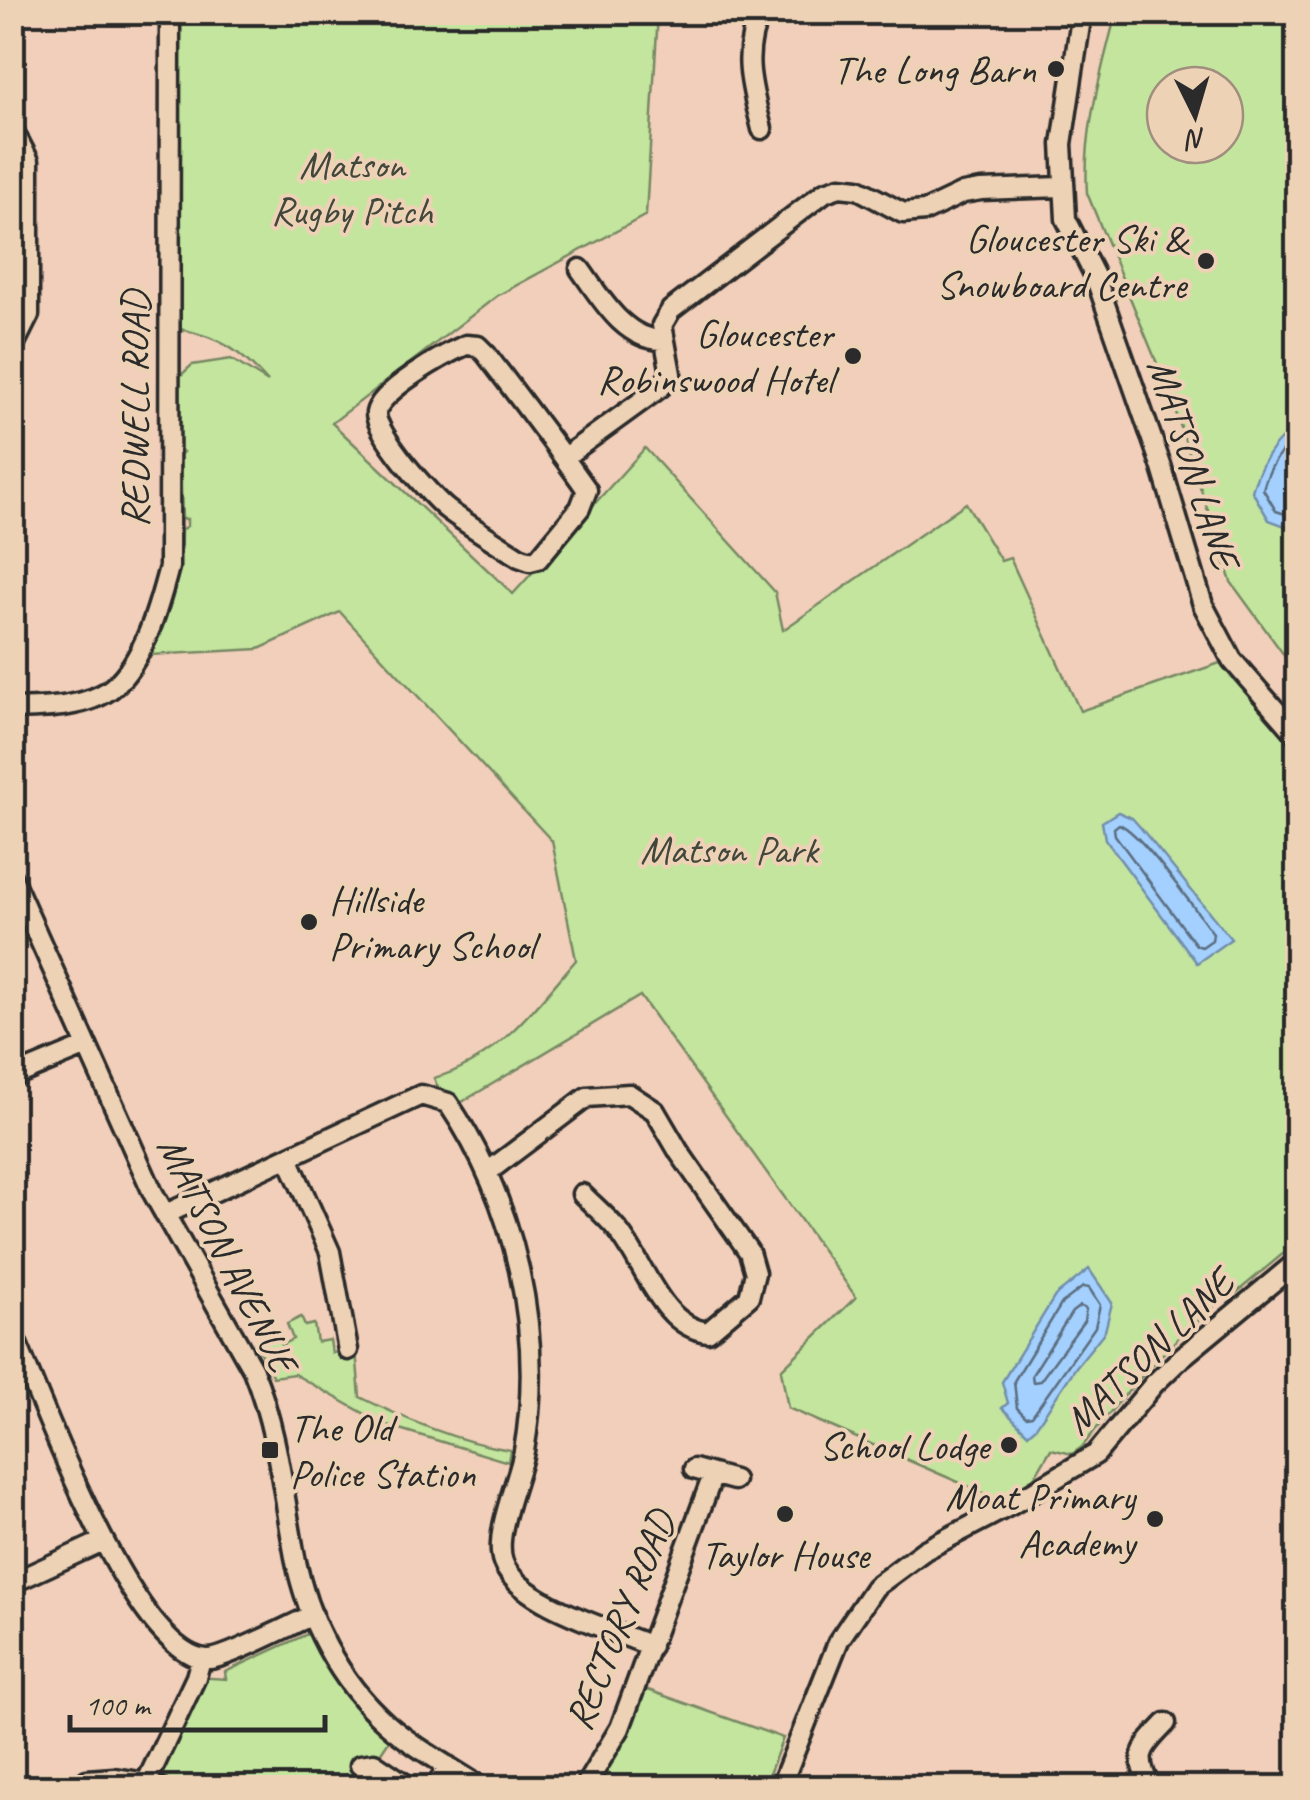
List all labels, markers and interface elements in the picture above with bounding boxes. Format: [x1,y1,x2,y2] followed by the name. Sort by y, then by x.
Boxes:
[833,45,1037,95] place label: The Long Barn
[1045,58,1067,80] marker: The Long Barn
[1145,65,1245,165] north arrow
[1182,121,1207,158] text: N
[271,140,434,236] park label: Matson Rugby Pitch
[936,214,1190,310] place label: Gloucester Ski & Snowboard Centre
[1195,250,1217,272] marker: Gloucester Ski & Snowboard Centre
[110,288,160,527] street label: REDWELL ROAD
[597,309,840,405] place label: Gloucester Robinswood Hotel
[842,345,864,367] marker: Gloucester Robinswood Hotel
[1136,352,1252,579] street label: MATSON LANE
[640,825,820,875] park label: Matson Park
[329,875,542,971] place label: Hillside Primary School
[298,911,320,933] marker: Hillside Primary School
[146,1128,311,1386] street label: MATSON AVENUE
[1053,1255,1248,1445] street label: MATSON LANE
[290,1403,476,1499] place label: The Old Police Station
[819,1421,992,1471] place label: School Lodge
[998,1434,1020,1456] marker: School Lodge
[259,1439,281,1461] marker: The Old Police Station
[945,1472,1138,1568] place label: Moat Primary Academy
[553,1501,687,1737] street label: RECTORY ROAD
[774,1503,796,1525] marker: Taylor House
[1144,1508,1166,1530] marker: Moat Primary Academy
[701,1530,872,1580] place label: Taylor House
[70,1670,325,1732] scale bar
[85,1686,152,1724] text: 100 m

